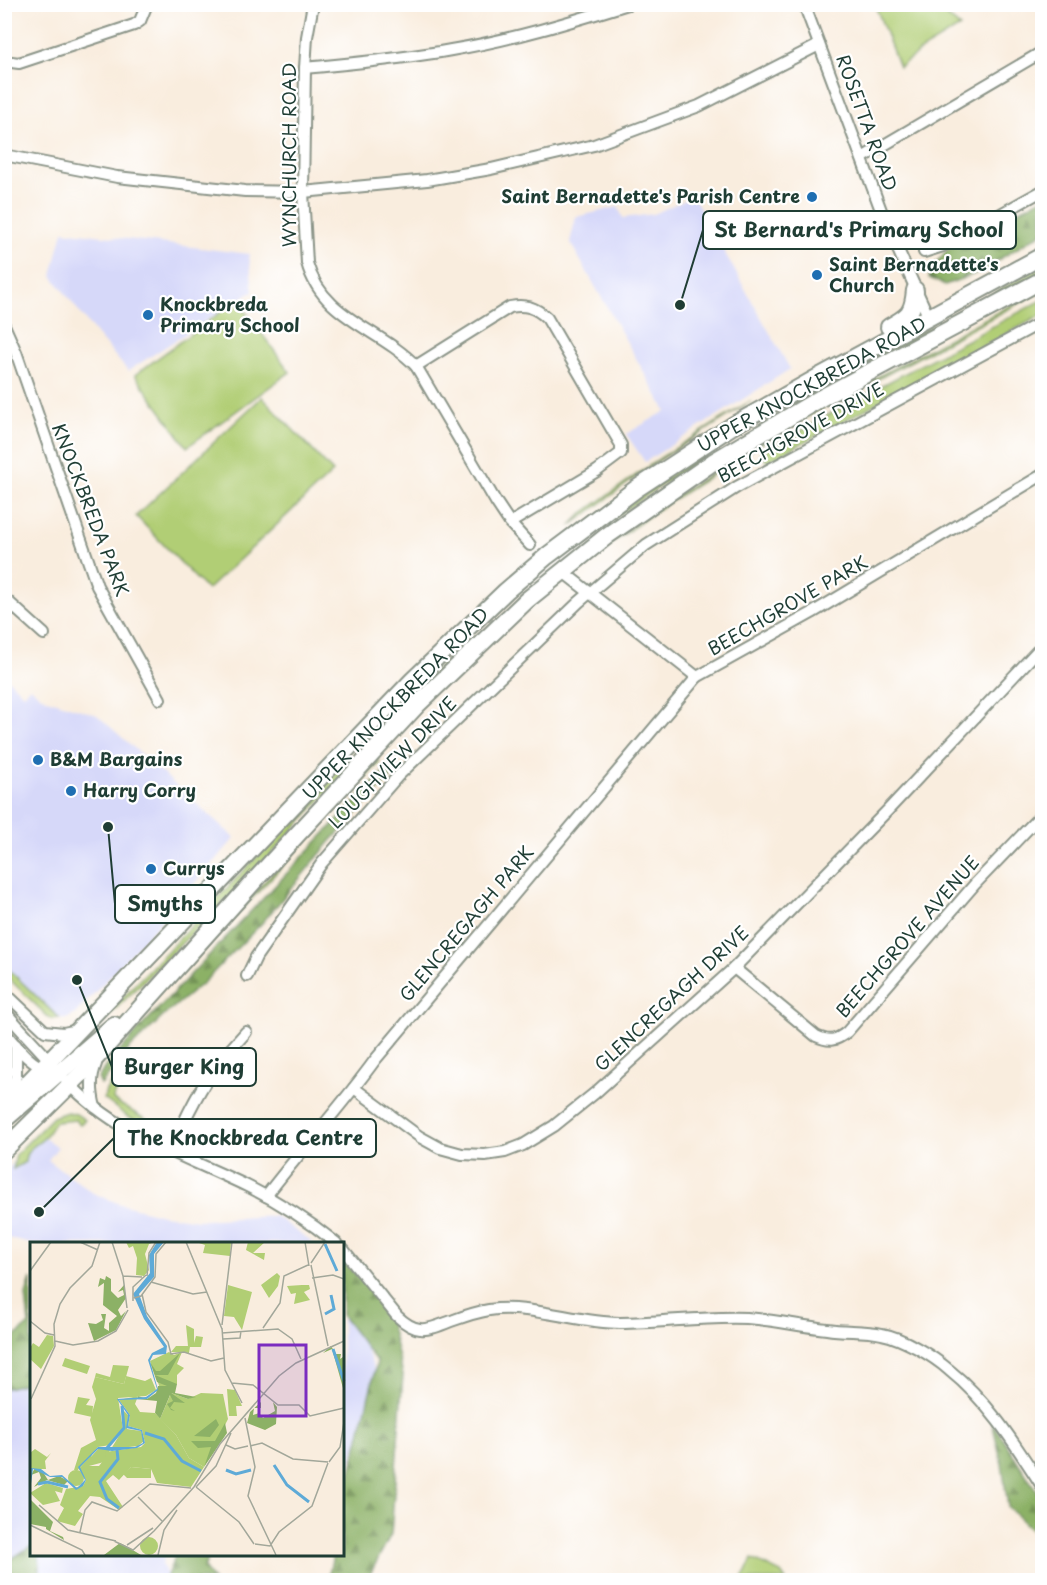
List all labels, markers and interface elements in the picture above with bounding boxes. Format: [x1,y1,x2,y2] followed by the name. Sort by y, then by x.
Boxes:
[830,50,905,195] street label: ROSETTA ROAD
[275,63,302,247] street label: WYNCHURCH ROAD
[501,182,800,209] place label: Saint Bernadette's Parish Centre
[805,190,819,204] marker: Saint Bernadette's Parish Centre
[703,211,1016,249] callout: St Bernard's Primary School
[714,214,1004,244] text: St Bernard's Primary School
[829,250,999,298] place label: Saint Bernadette's Church
[810,268,824,282] marker: Saint Bernadette's Church
[160,290,300,338] place label: Knockbreda Primary School
[141,308,155,322] marker: Knockbreda Primary School
[692,309,931,458] street label: UPPER KNOCKBREDA ROAD
[712,375,888,489] street label: BEECHGROVE DRIVE
[46,419,137,600] street label: KNOCKBREDA PARK
[702,548,872,662] street label: BEECHGROVE PARK
[295,601,494,805] street label: UPPER KNOCKBREDA ROAD
[322,690,462,834] street label: LOUGHVIEW DRIVE
[50,745,183,772] place label: B&M Bargains
[31,753,45,767] marker: B&M Bargains
[83,776,196,803] place label: Harry Corry
[64,784,78,798] marker: Harry Corry
[392,839,539,1007] street label: GLENCREGAGH PARK
[829,849,985,1023] street label: BEECHGROVE AVENUE
[163,854,225,881] place label: Currys
[144,862,158,876] marker: Currys
[115,885,215,923] callout: Smyths
[127,888,203,918] text: Smyths
[588,919,754,1077] street label: GLENCREGAGH DRIVE
[112,1048,256,1086] callout: Burger King
[124,1051,244,1081] text: Burger King
[114,1119,376,1157] callout: The Knockbreda Centre
[127,1122,363,1152] text: The Knockbreda Centre
[30,1242,344,1555] inset map

